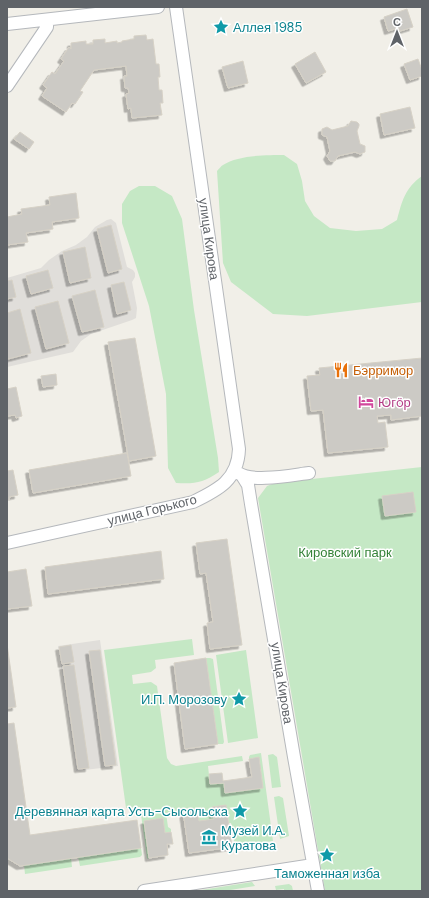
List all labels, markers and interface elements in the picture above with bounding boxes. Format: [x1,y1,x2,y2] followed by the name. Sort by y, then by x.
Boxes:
[377,12,417,52] north arrow
[393,15,401,29] text: С
[212,18,230,36] place icon: Аллея 1985
[233,19,302,36] place label: Аллея 1985
[195,197,223,282] street label: улица Кирова
[332,361,350,379] restaurant icon: Бэрримор
[353,362,413,379] place label: Бэрримор
[357,393,375,411] hotel icon: Югöр
[378,394,411,411] place label: Югöр
[106,491,198,529] street label: улица Горького
[298,544,392,561] park label: Кировский парк
[267,641,297,726] street label: улица Кирова
[230,690,248,708] place icon: И.П. Морозову
[141,691,227,708] place label: И.П. Морозову
[231,802,249,820] place icon: Деревянная карта Усть-Сысольска
[15,803,229,820] place label: Деревянная карта Усть-Сысольска
[221,822,286,854] place label: Музей И.А. Куратова
[200,828,218,846] museum icon: Музей И.А. Куратова
[318,846,336,864] place icon: Таможенная изба
[274,865,381,882] place label: Таможенная изба

